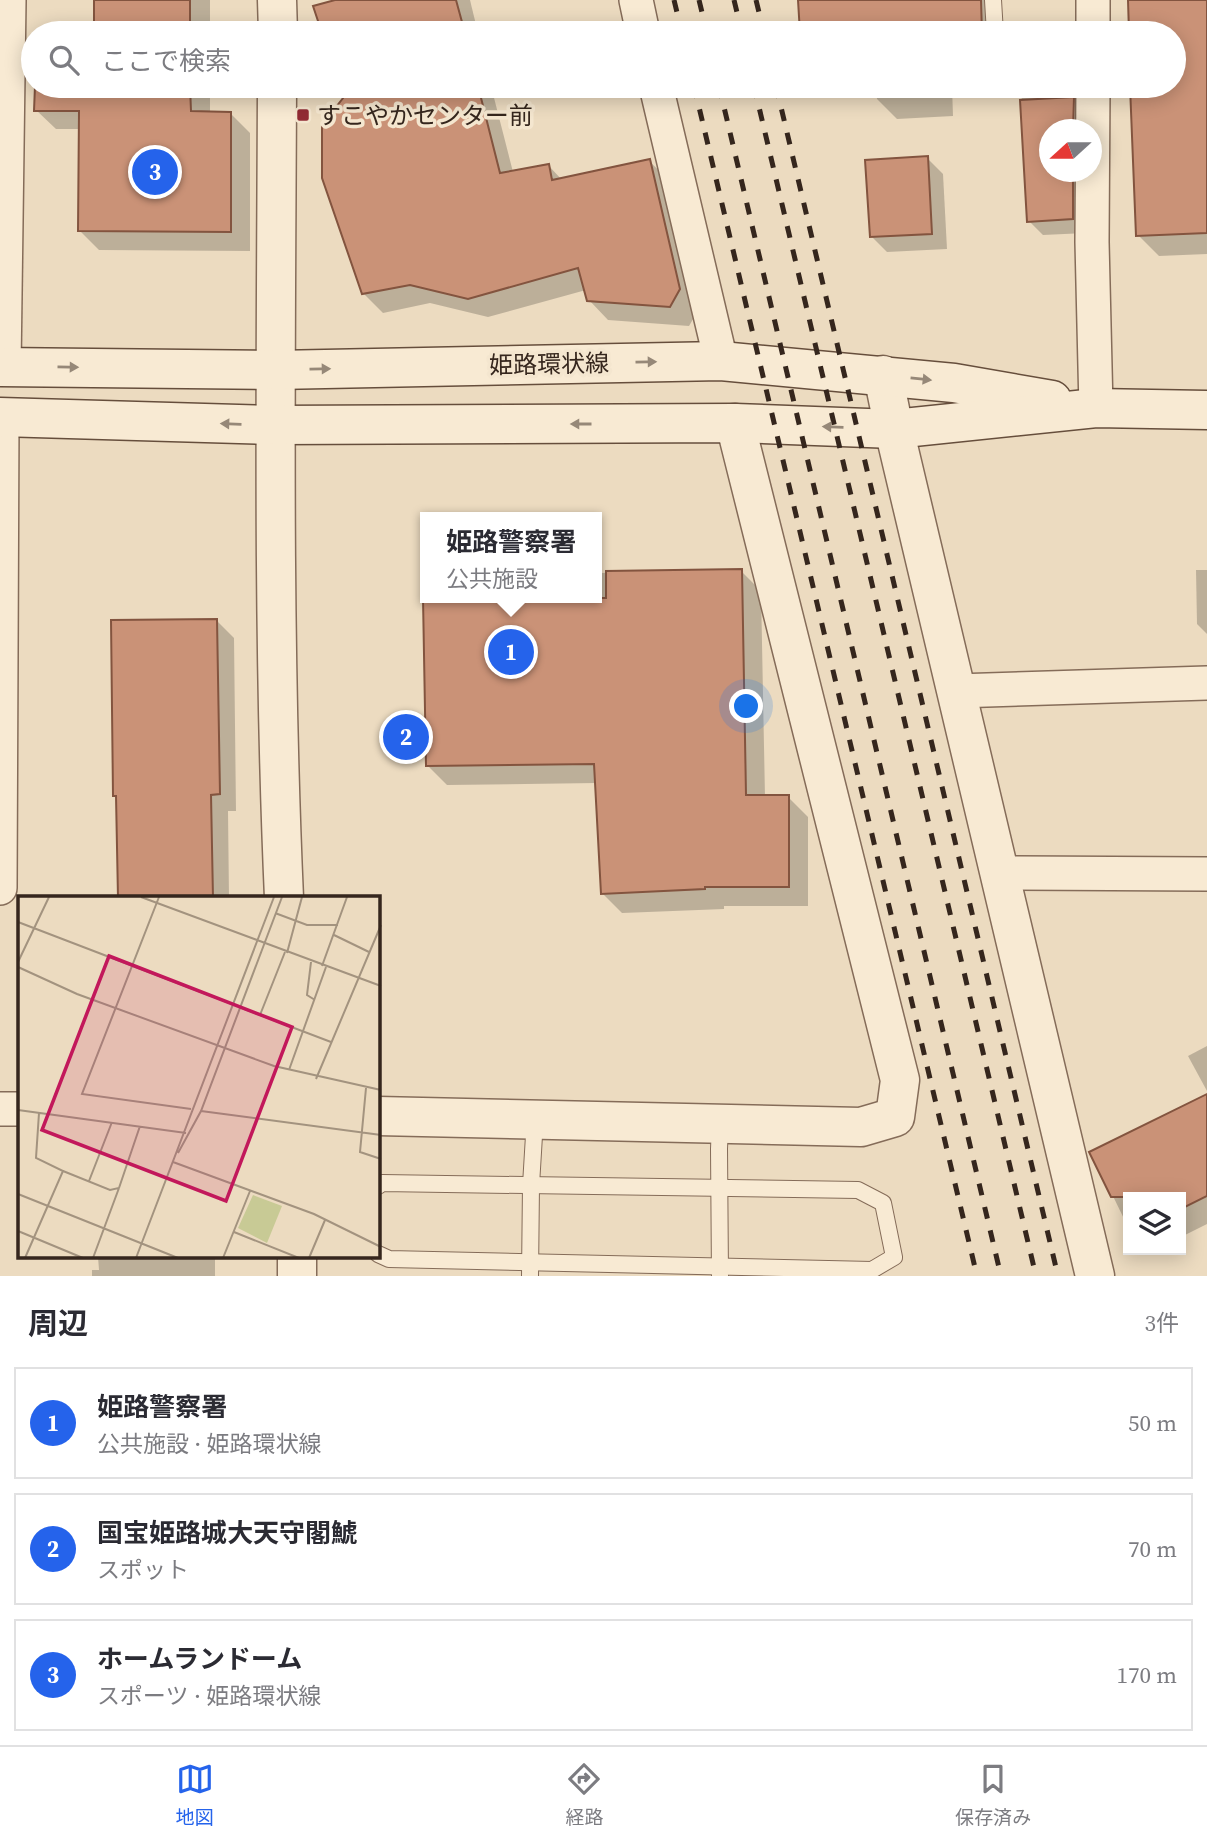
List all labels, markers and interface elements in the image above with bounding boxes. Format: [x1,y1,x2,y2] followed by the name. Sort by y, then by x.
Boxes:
[21,21,1186,98] search box
[45,41,83,79] icon: search
[101,43,231,79] text: ここで検索
[317,99,533,132] place label: すこやかセンター前
[295,107,311,123] marker: すこやかセンター前
[1039,119,1102,182] north arrow
[132,146,178,198] pin: 3
[489,346,609,382] street label: 姫路環状線
[635,357,657,368] one-way arrow
[57,362,79,373] one-way arrow
[309,363,331,375] one-way arrow
[910,374,932,385] one-way arrow
[219,418,241,429] one-way arrow
[569,418,591,429] one-way arrow
[821,421,843,432] one-way arrow
[420,512,602,603] popup
[446,524,576,560] text: 姫路警察署
[446,563,538,595] text: 公共施設
[488,626,534,678] pin: 1
[729,689,763,723] your location
[383,711,429,763] pin: 2
[18,896,380,1258] inset map
[1123,1192,1186,1255] map controls
[1123,1192,1186,1255] button: layers
[28,1303,88,1344] text: 周辺
[1145,1307,1179,1339] text: 3件
[97,1389,227,1425] text: 姫路警察署
[47,1407,59,1439] text: 1
[1128,1407,1177,1439] text: 50 m
[97,1428,322,1460] text: 公共施設 · 姫路環状線
[97,1515,357,1551] text: 国宝姫路城大天守閣鯱
[47,1533,59,1565] text: 2
[1128,1533,1177,1565] text: 70 m
[97,1554,189,1586] text: スポット
[97,1641,302,1677] text: ホームランドーム
[47,1659,59,1691] text: 3
[1116,1659,1177,1691] text: 170 m
[97,1680,321,1712] text: スポーツ · 姫路環状線
[176,1760,214,1830] tab: 地図
[565,1760,603,1830] tab: 経路
[955,1760,1031,1830] tab: 保存済み

